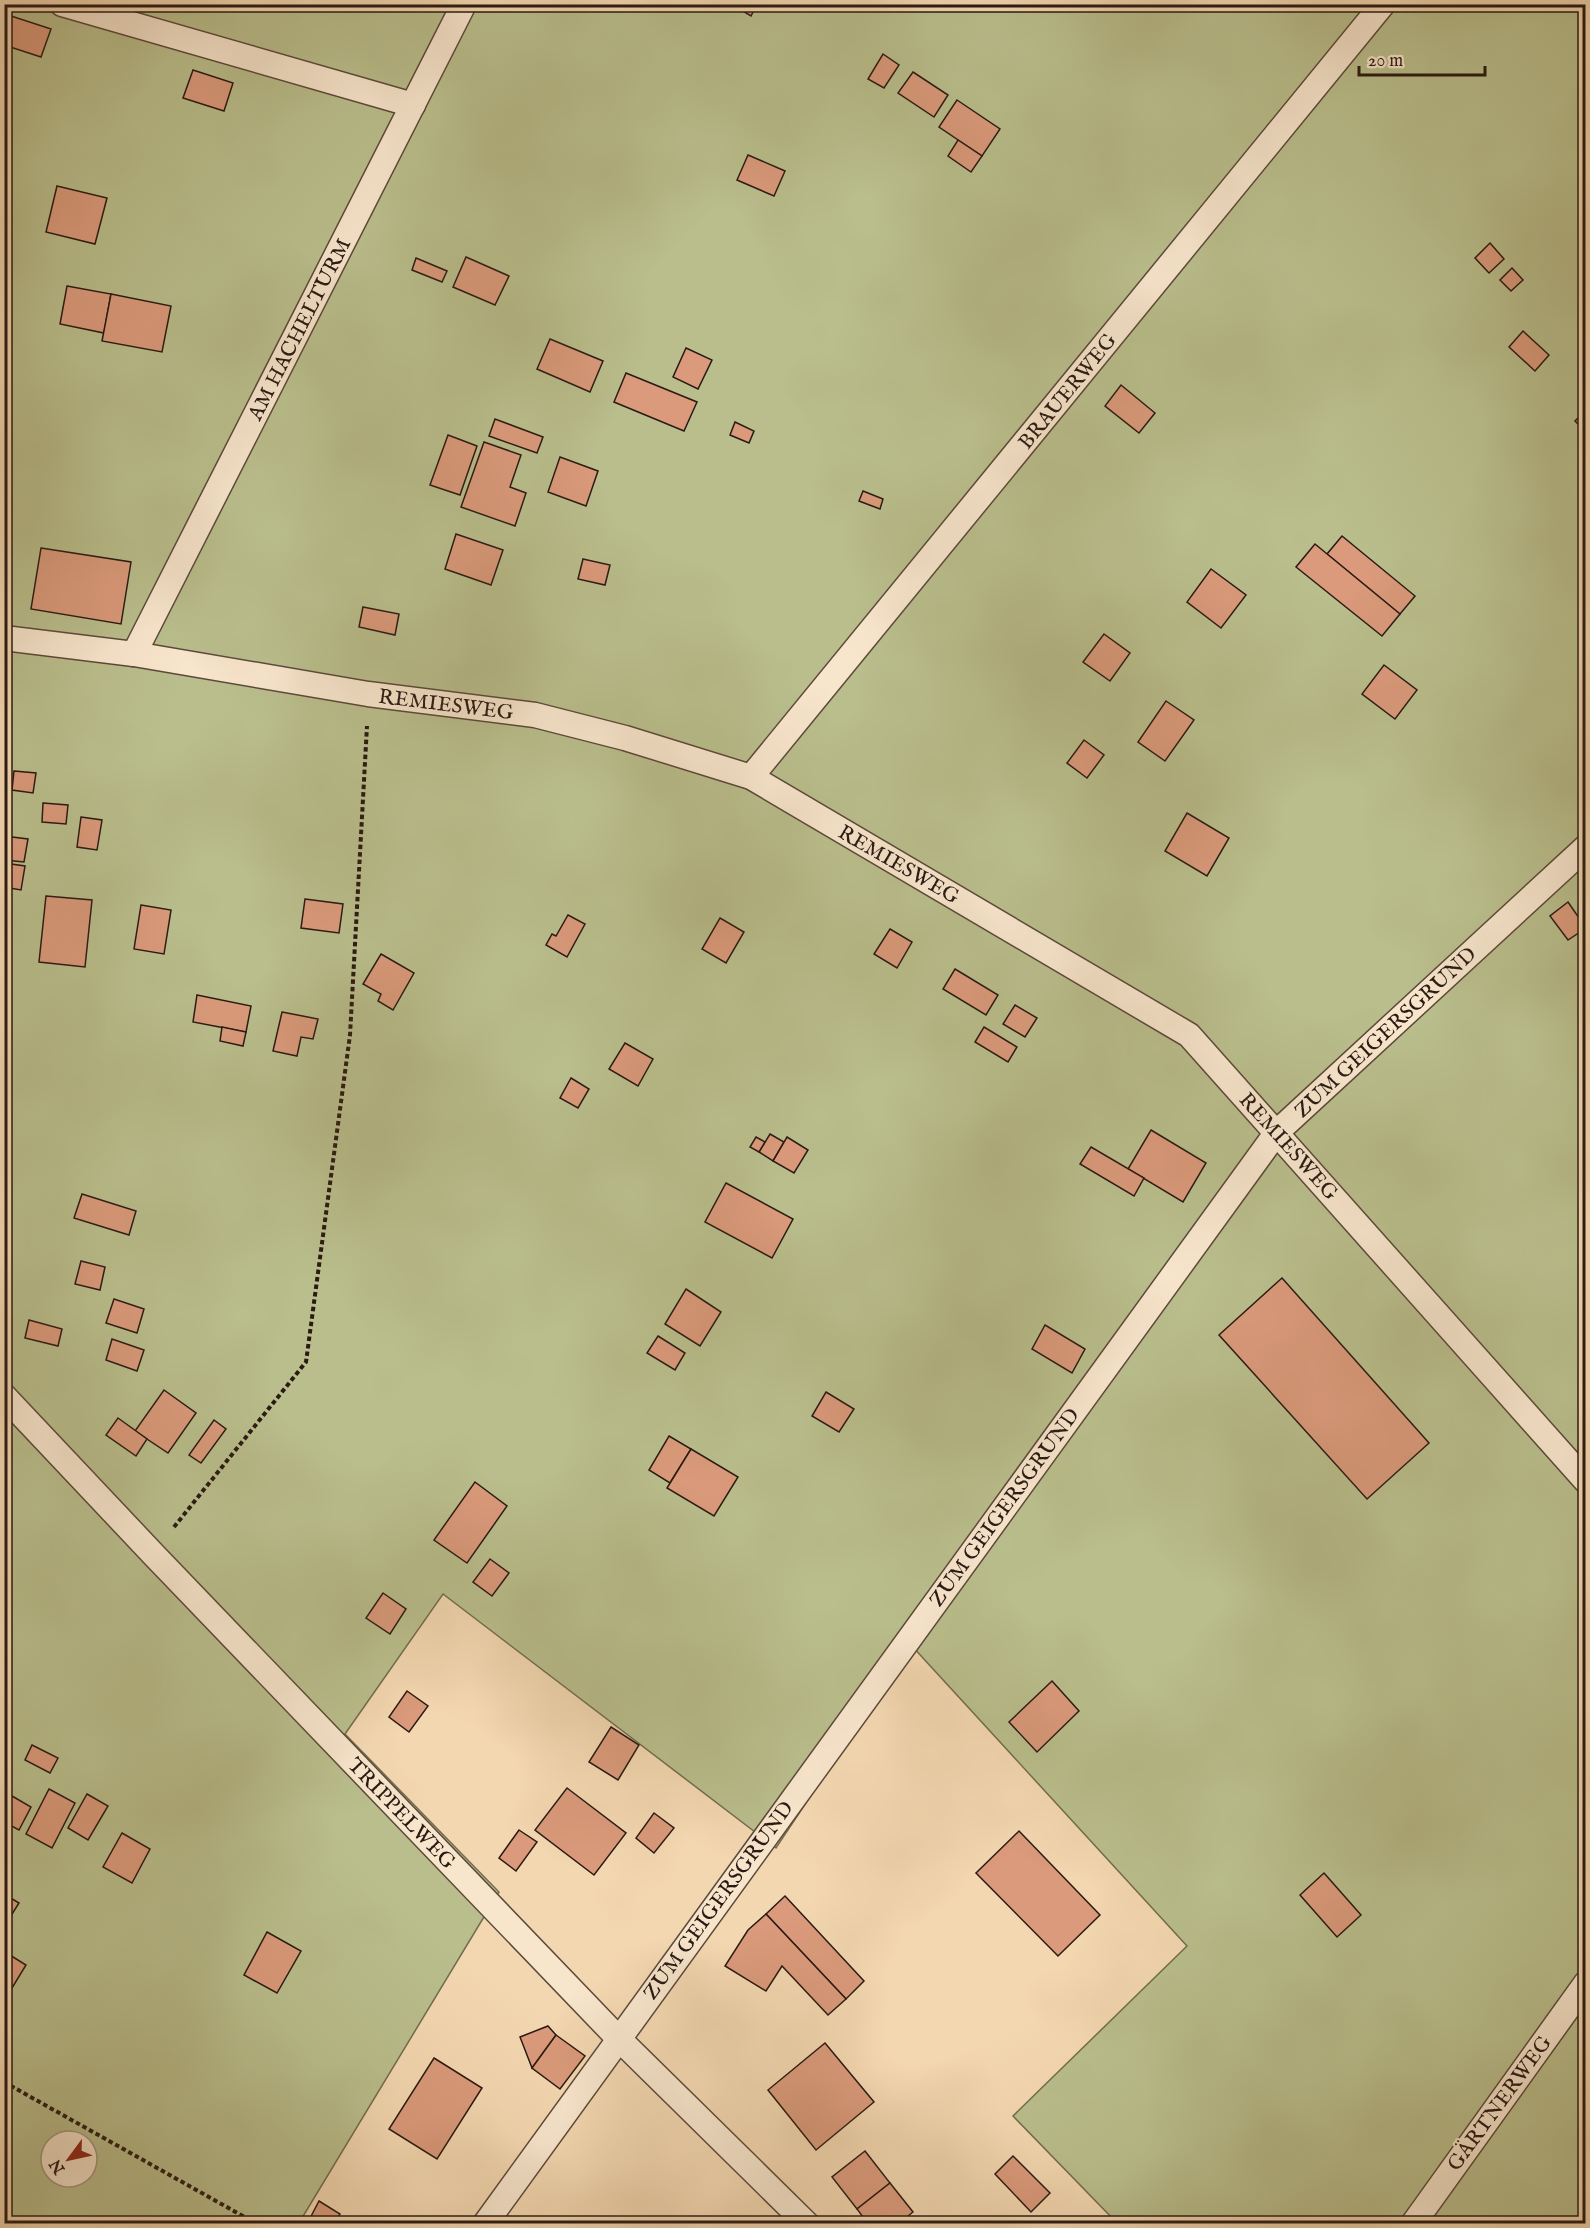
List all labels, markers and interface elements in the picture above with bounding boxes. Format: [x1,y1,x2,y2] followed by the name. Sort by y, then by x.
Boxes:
[1359,39,1485,77] scale bar
[1368,50,1403,73] text: 20 m
[242,234,358,426] street label: AM HACHELTURM
[1013,328,1123,455] street label: BRAUERWEG
[377,684,515,727] street label: REMIESWEG
[833,820,964,911] street label: REMIESWEG
[1289,942,1483,1125] street label: ZUM GEIGERSGRUND
[1232,1088,1344,1207] street label: REMIESWEG
[924,1403,1086,1613] street label: ZUM GEIGERSGRUND
[341,1753,461,1876] street label: TRIPPELWEG
[638,1796,800,2006] street label: ZUM GEIGERSGRUND
[1441,2030,1559,2177] street label: GÄRTNERWEG
[39,2129,99,2189] north arrow
[46,2155,71,2178] text: N

